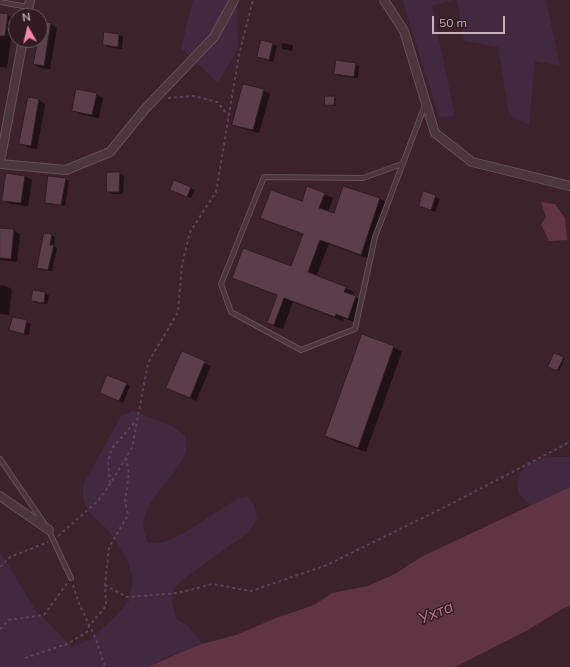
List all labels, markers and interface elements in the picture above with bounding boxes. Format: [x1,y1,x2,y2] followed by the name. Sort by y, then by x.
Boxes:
[8,8,48,48] north arrow
[434,8,507,34] scale bar
[21,10,32,25] text: N
[439,15,467,30] text: 50 m
[416,597,456,629] water label: Ухта

